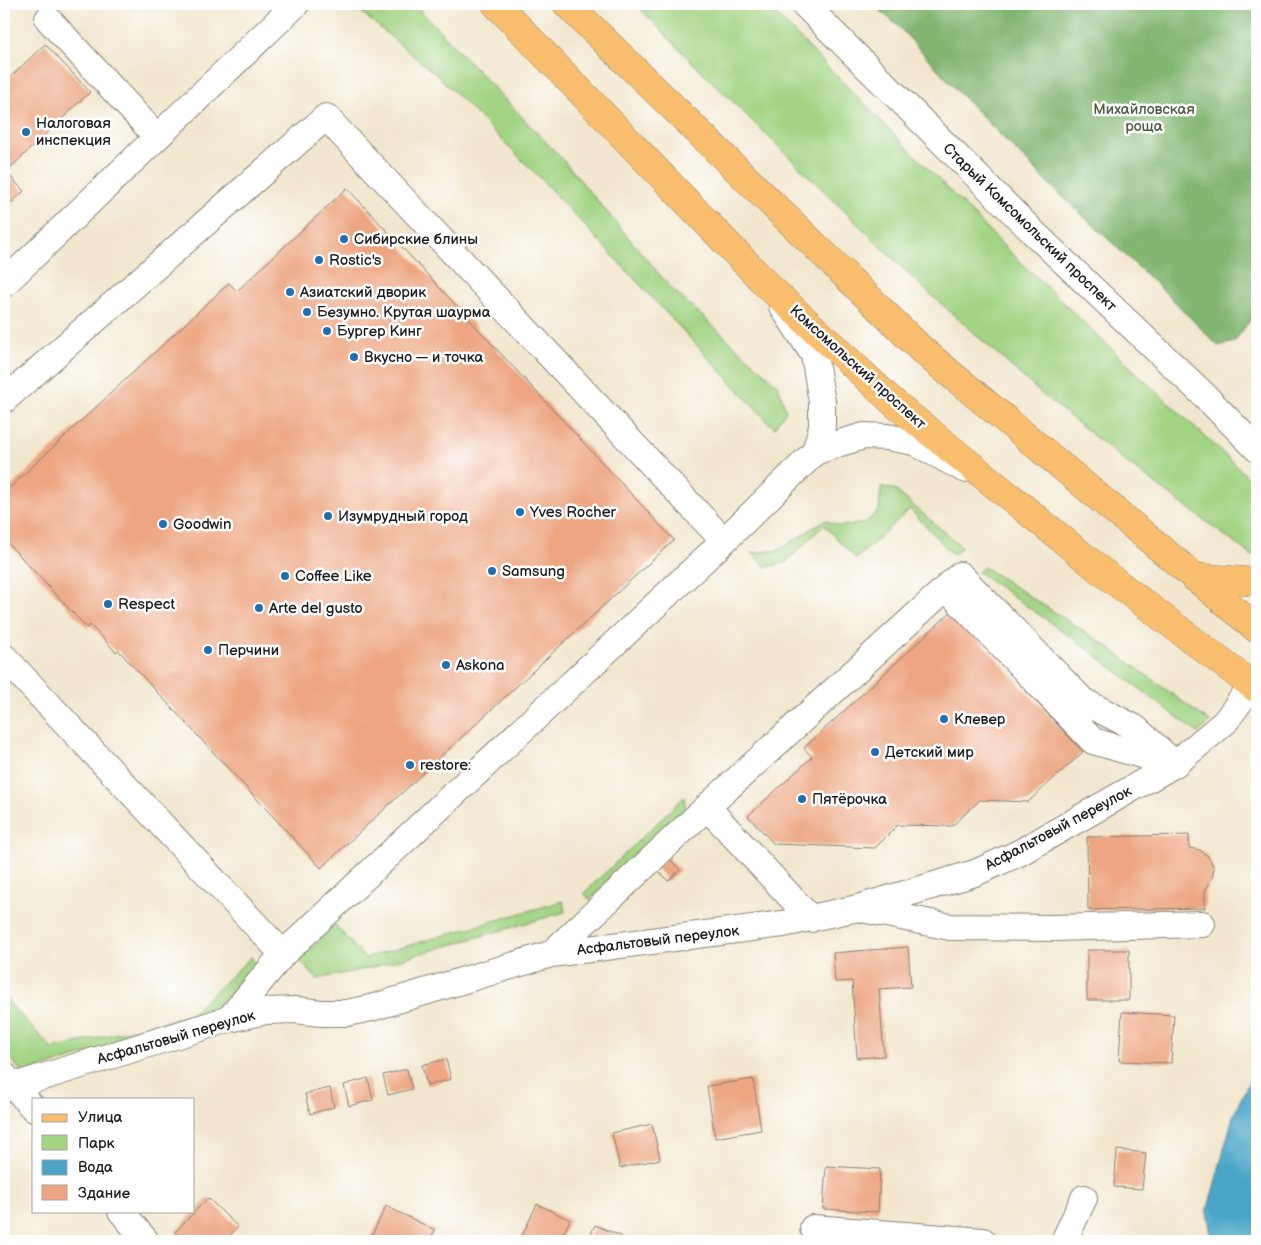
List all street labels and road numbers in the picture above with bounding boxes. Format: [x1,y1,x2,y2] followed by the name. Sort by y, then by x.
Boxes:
[939,139,1121,316] street label: Старый Комсомольский проспект
[786,301,930,434] street label: Комсомольский проспект
[981,782,1135,876] street label: Асфальтовый переулок
[575,921,740,960] street label: Асфальтовый переулок
[94,1006,257,1069] street label: Асфальтовый переулок

